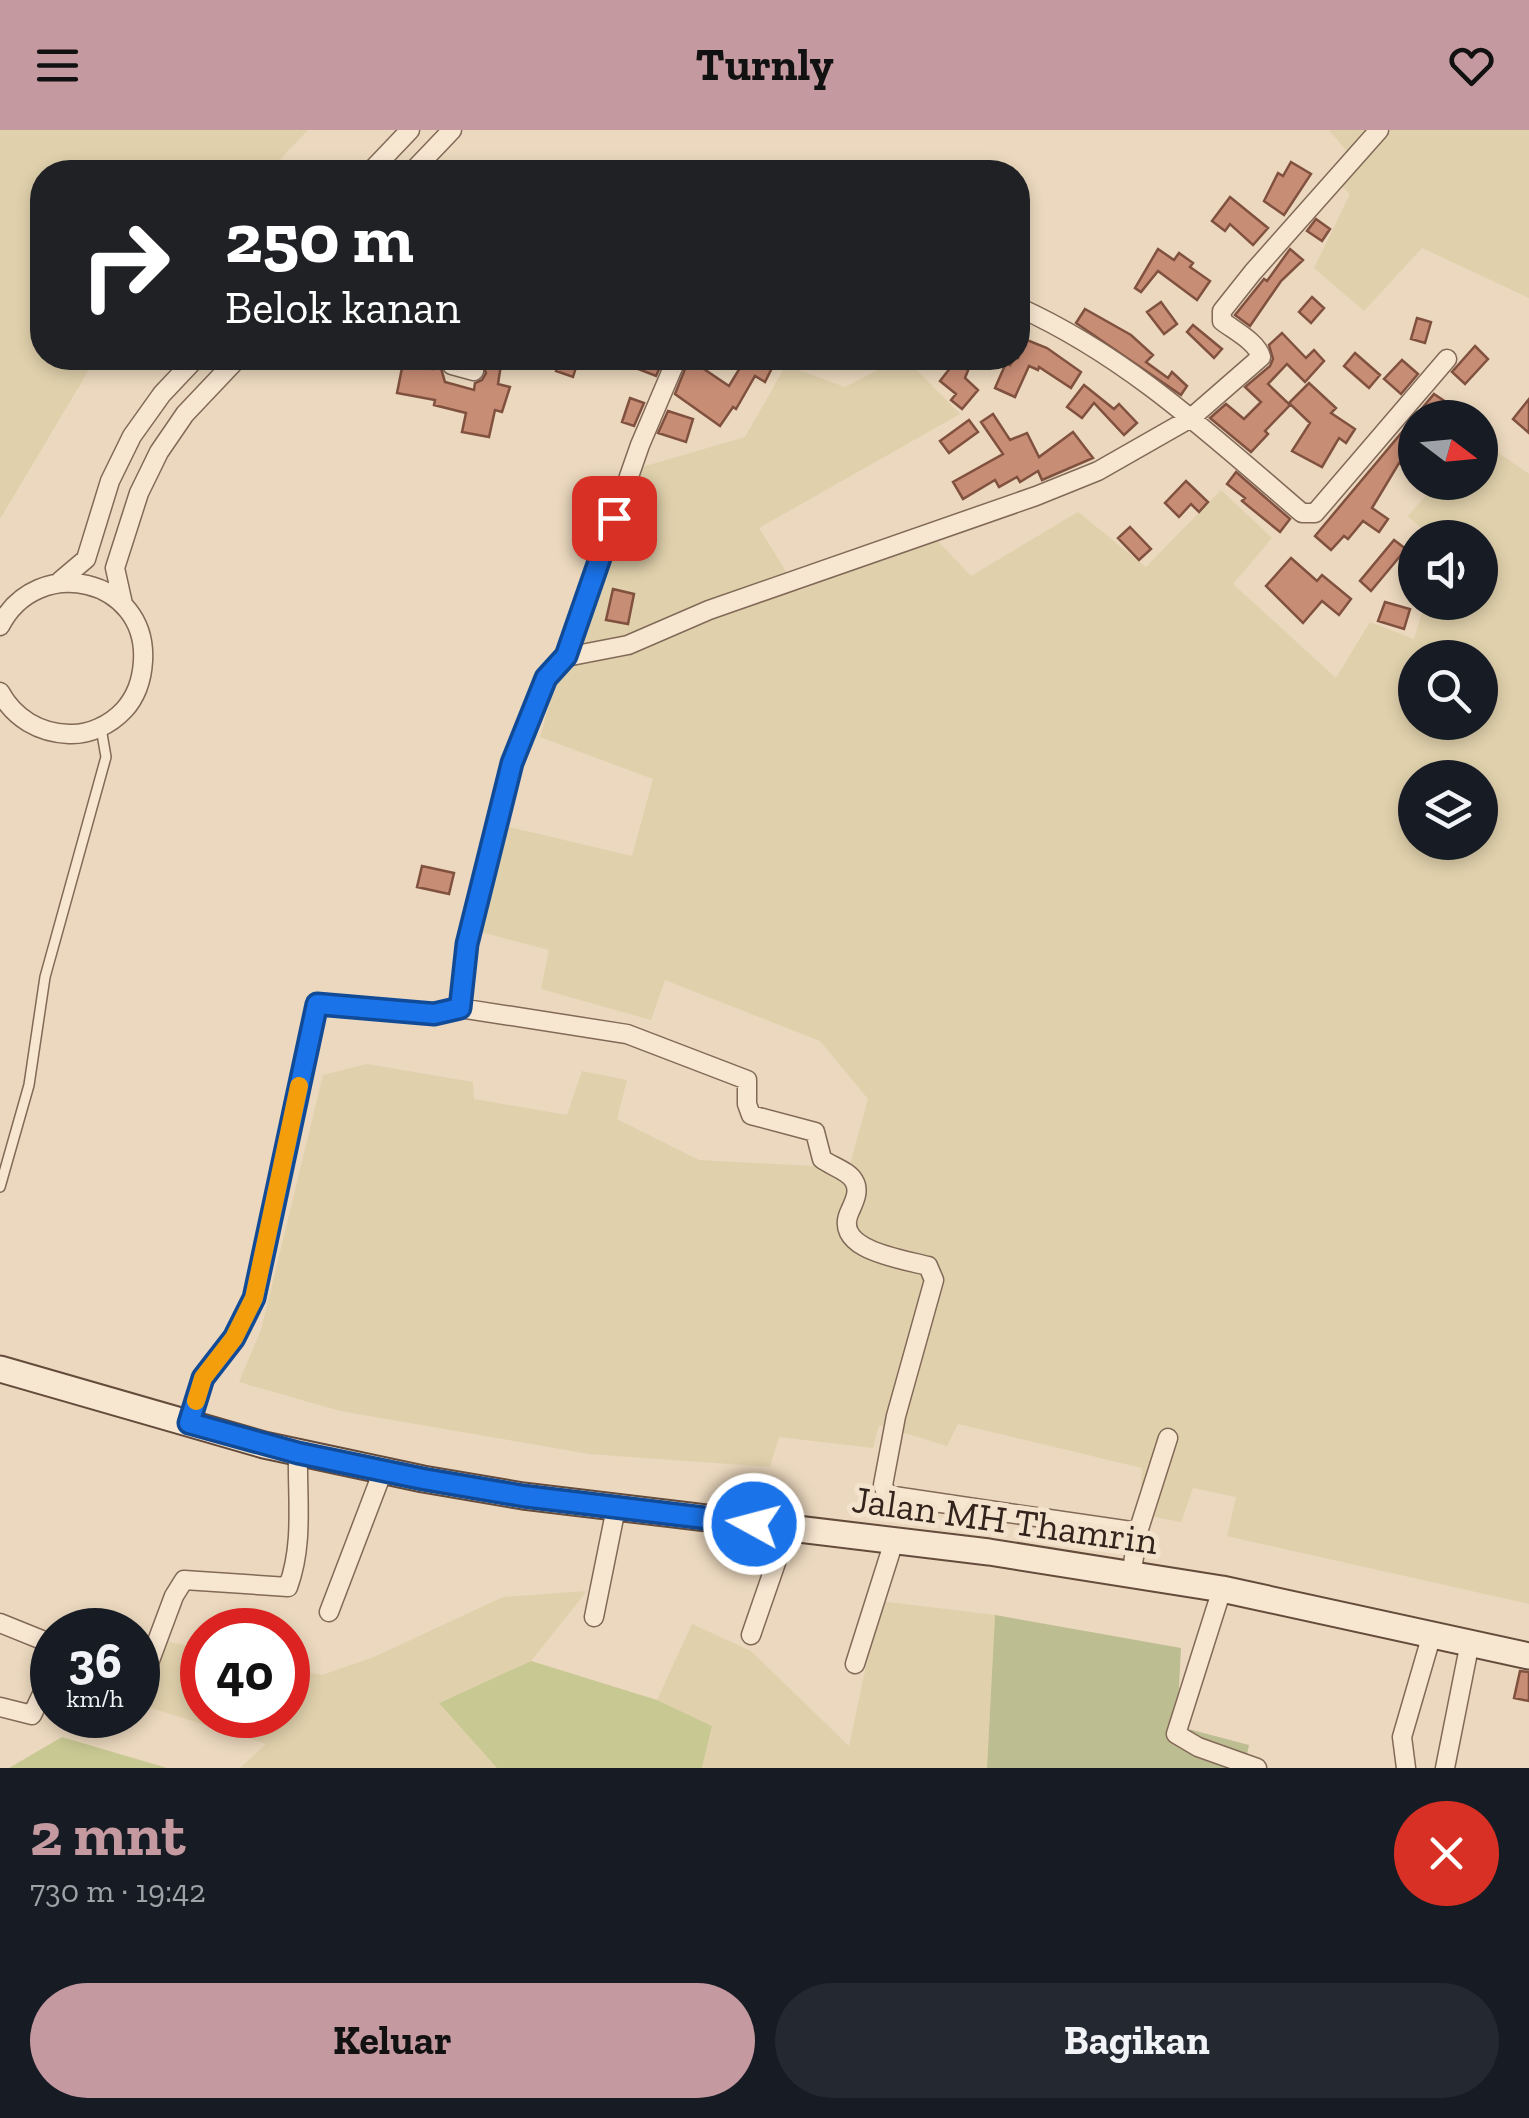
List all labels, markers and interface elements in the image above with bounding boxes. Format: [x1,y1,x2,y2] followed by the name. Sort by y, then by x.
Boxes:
[30,38,85,93] icon: menu
[695,38,834,92] text: Turnly
[1444,38,1499,93] icon: heart
[225,196,414,280] text: 250 m
[60,200,190,330] icon: right
[225,281,460,335] text: Belok kanan
[1398,400,1498,500] north arrow
[1398,400,1498,860] map controls
[572,476,657,561] pin
[587,491,642,546] icon: arrive
[1398,520,1498,620] button: sound
[1398,640,1498,740] button: search
[1398,760,1498,860] button: layers
[702,1472,806,1576] position arrow
[849,1476,1161,1564] street label: Jalan MH Thamrin
[180,1608,310,1738] speed limit sign: 40
[68,1631,122,1691] text: 36
[66,1683,124,1713] text: km/h
[30,1798,185,1870] text: 2 mnt
[1394,1801,1499,1906] button: close
[30,1872,206,1910] text: 730 m · 19:42
[30,1983,755,2098] button: Keluar
[775,1983,1499,2098] button: Bagikan

